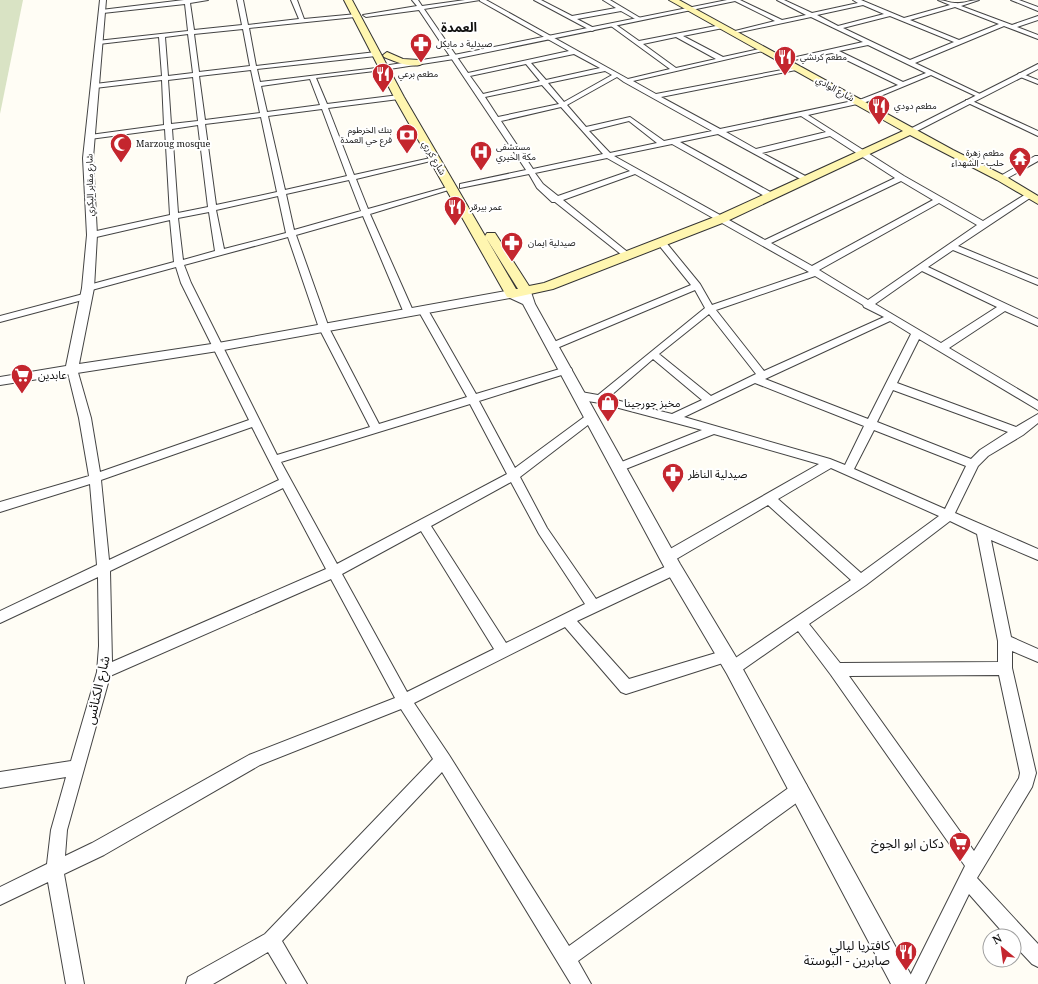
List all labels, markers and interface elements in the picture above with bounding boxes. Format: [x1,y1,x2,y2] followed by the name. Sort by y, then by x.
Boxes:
[441,18,477,36] district label: العمدة
[408,31,434,64] pharmacy icon: صيدلية د مايكل
[436,37,493,50] place label: صيدلية د مايكل
[772,44,798,77] restaurant icon: مطعم كرنشي
[800,50,847,64] place label: مطعم كرنشي
[370,61,396,94] restaurant icon: مطعم برعي
[398,67,438,81] place label: مطعم برعي
[813,73,857,105] street label: شارع الوادي
[866,93,892,126] restaurant icon: مطعم دودي
[894,99,937,113] place label: مطعم دودي
[394,122,420,155] bank icon: بنك الخرطوم فرع حي العمدة
[340,123,392,147] place label: بنك الخرطوم فرع حي العمدة
[108,131,134,164] mosque icon: Marzoug mosque
[136,137,210,150] place label: Marzoug mosque
[419,138,449,178] street label: شارع كرري
[468,139,494,172] hospital icon: مستشفى مكة الخيري
[496,140,536,164] place label: مستشفى مكة الخيري
[1007,145,1033,178] temple icon: مطعم زهرة حلب - الشهداء
[951,146,1004,169] place label: مطعم زهرة حلب - الشهداء
[82,154,98,216] street label: شارع مقابر البكري
[442,194,468,227] restaurant icon: عمر بيرقر
[469,200,503,213] place label: عمر بيرقر
[499,230,525,263] pharmacy icon: صيدلية ايمان
[528,236,576,249] place label: صيدلية ايمان
[9,362,35,395] supermarket icon: عابدين
[38,367,67,382] place label: عابدين
[595,390,621,423] shop icon: مخبز جورجينا
[624,395,681,410] place label: مخبز جورجينا
[660,461,686,494] pharmacy icon: صيدلية الناظر
[687,466,747,481] place label: صيدلية الناظر
[80,654,116,727] street label: شارع الكنائس
[947,830,973,863] supermarket icon: دكان ابو الجوخ
[871,834,944,854] place label: دكان ابو الجوخ
[982,928,1022,968] north arrow
[989,930,1005,947] text: N
[804,936,891,969] place label: كافتريا ليالي صابرين - البوستة
[893,939,919,972] restaurant icon: كافتريا ليالي صابرين - البوستة

